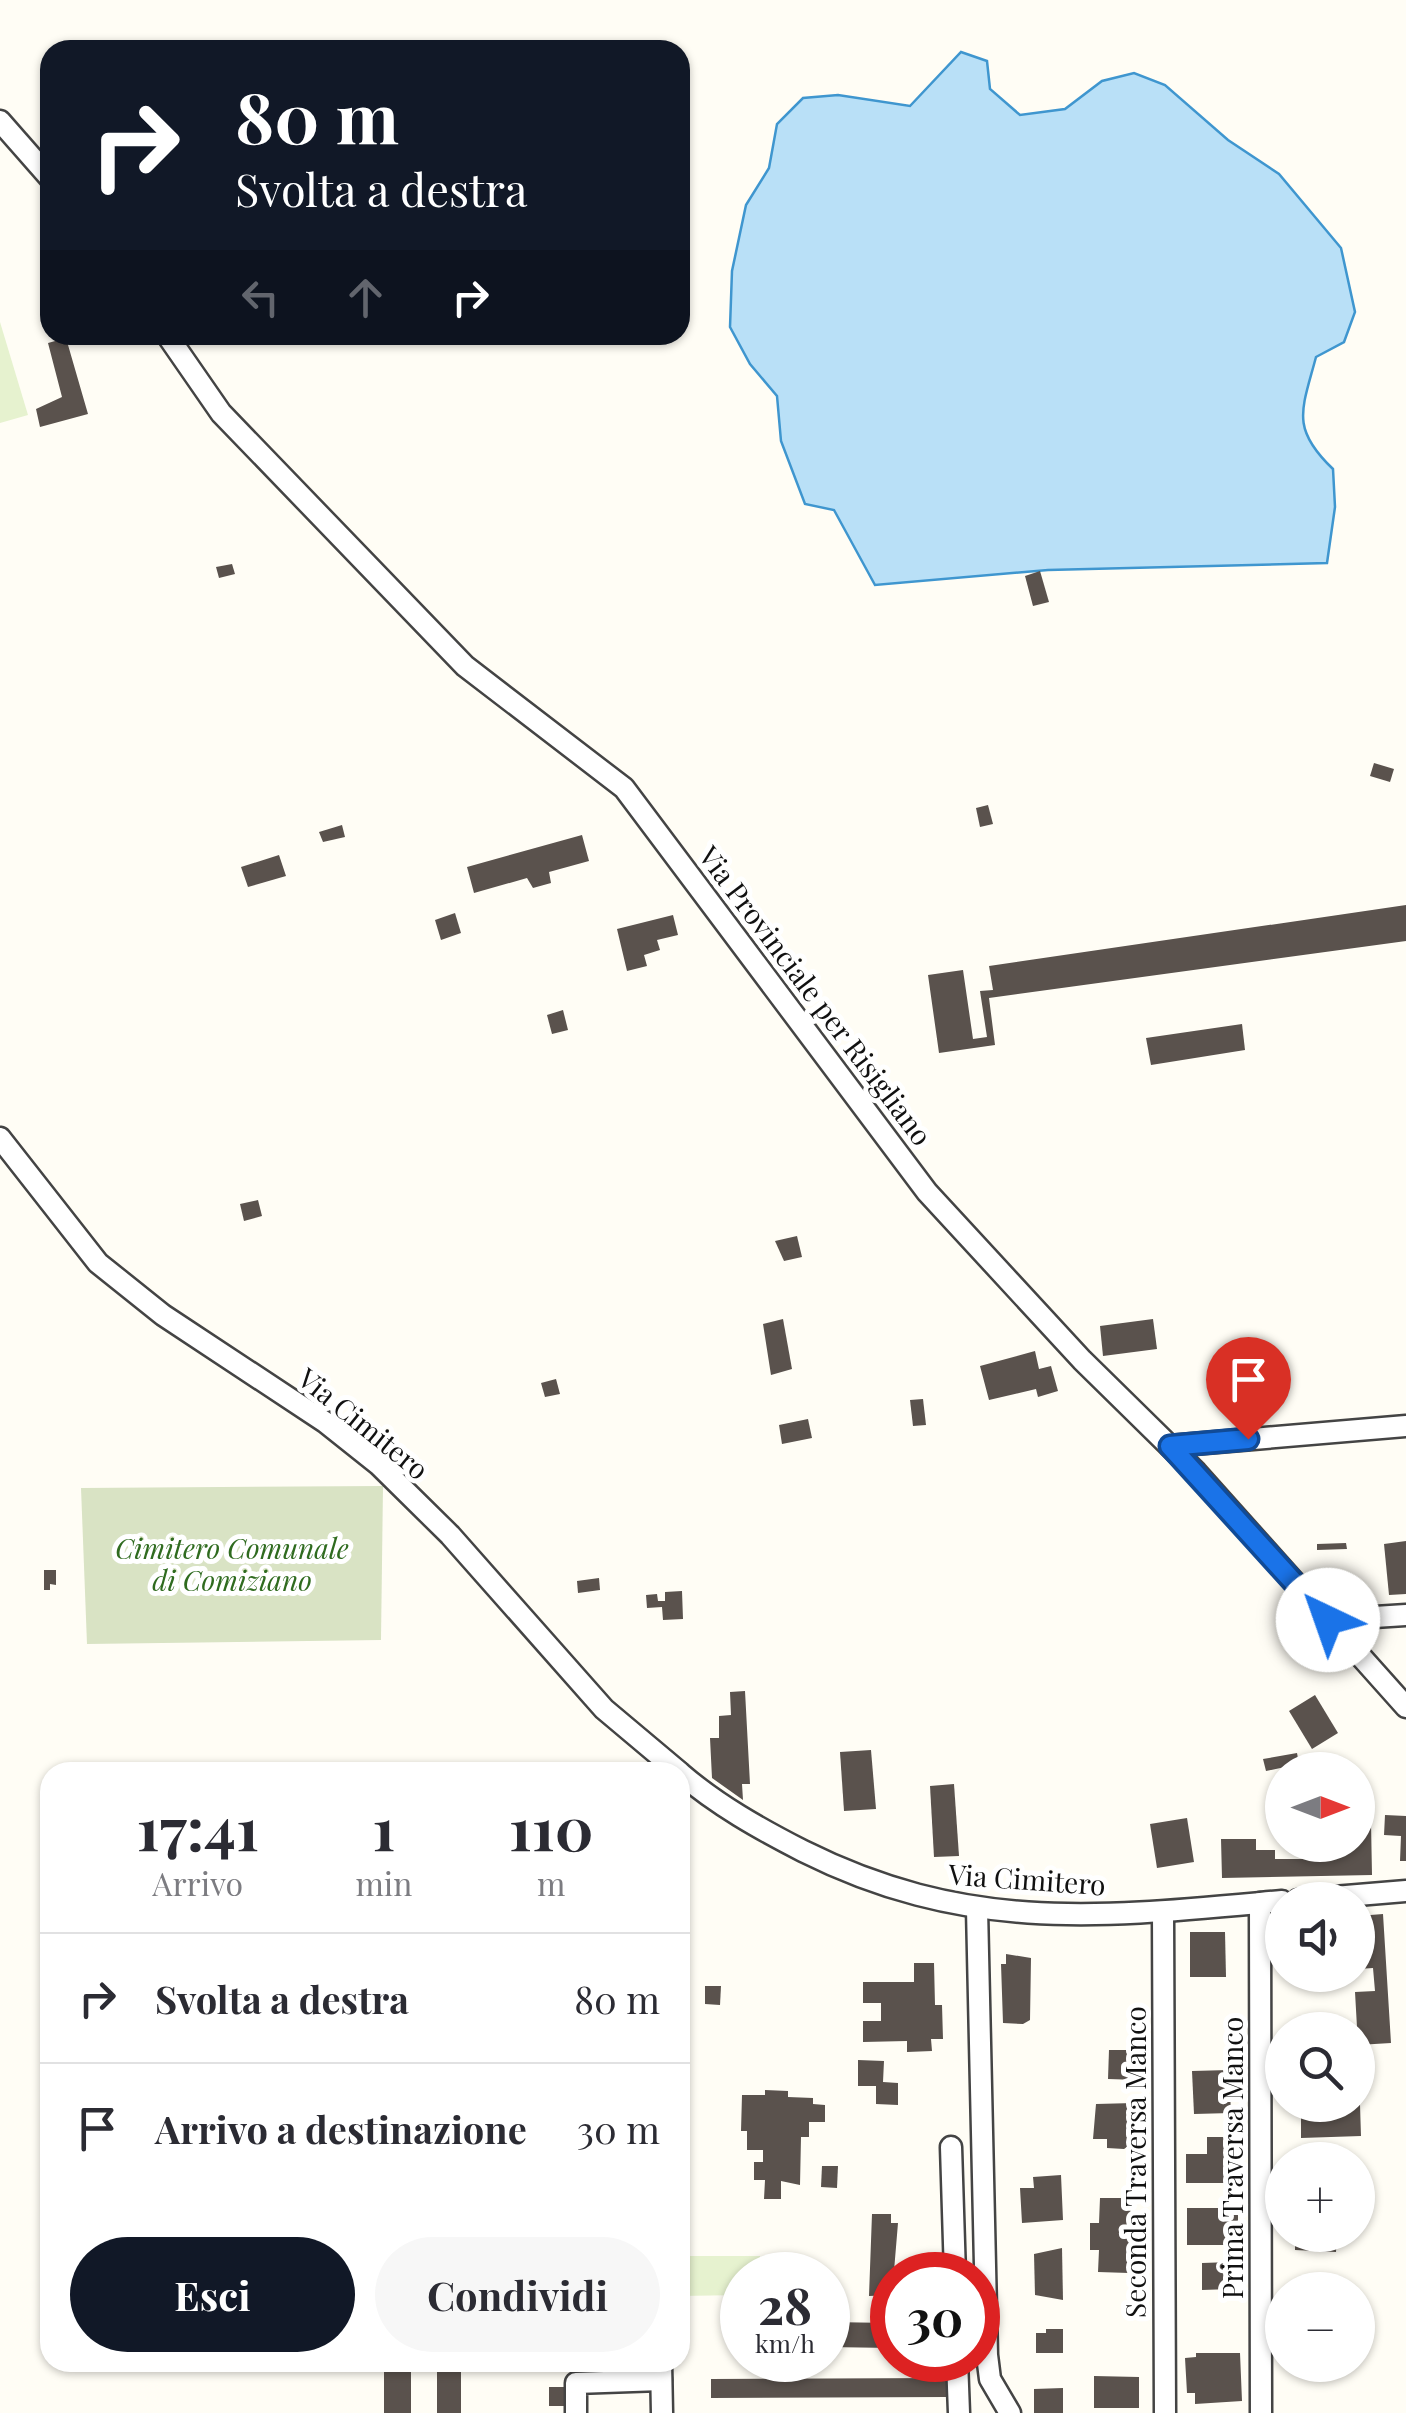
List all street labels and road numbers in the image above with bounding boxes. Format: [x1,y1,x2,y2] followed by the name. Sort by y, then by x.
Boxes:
[691,837,941,1152] street label: Via Provinciale per Risigliano
[290,1358,437,1487] street label: Via Cimitero
[946,1854,1107,1902] street label: Via Cimitero
[1116,2006,1153,2318] street label: Seconda Traversa Manco
[1213,2017,1250,2299] street label: Prima Traversa Manco

